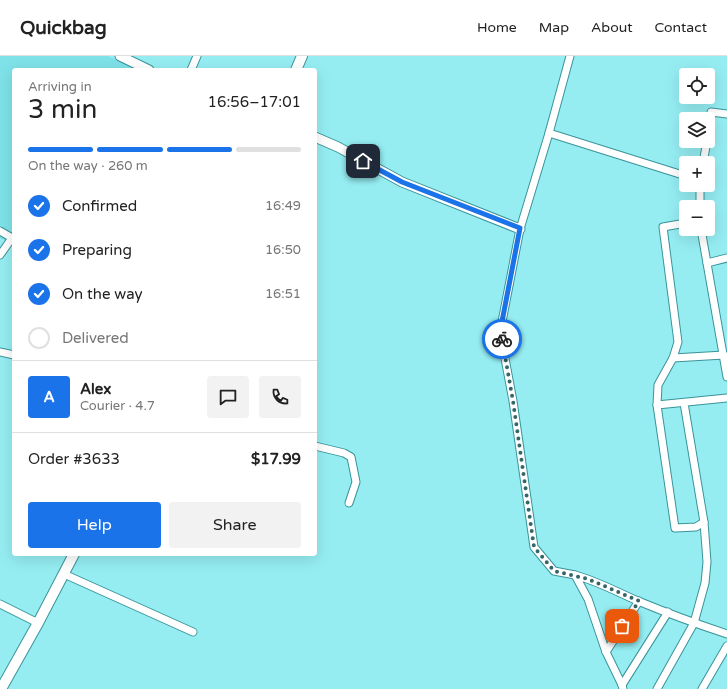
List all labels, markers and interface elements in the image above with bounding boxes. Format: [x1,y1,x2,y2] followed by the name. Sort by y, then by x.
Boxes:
[20,17,107,39] text: Quickbag
[477,19,517,36] text: Home
[539,19,569,36] text: Map
[591,19,633,36] text: About
[655,19,707,36] text: Contact
[679,68,715,236] map controls
[679,68,715,104] button: locate
[28,79,92,95] text: Arriving in
[208,93,301,111] text: 16:56–17:01
[28,94,97,125] text: 3 min
[679,112,715,148] button: layers
[346,144,380,178] pin
[352,150,374,172] icon: home
[679,156,715,192] button: +
[28,158,148,174] text: On the way · 260 m
[28,195,50,217] icon: check
[62,197,137,215] text: Confirmed
[265,198,301,214] text: 16:49
[679,200,715,236] button: −
[28,239,50,261] icon: check
[62,241,132,259] text: Preparing
[265,242,301,258] text: 16:50
[28,283,50,305] icon: check
[62,285,142,303] text: On the way
[265,286,301,302] text: 16:51
[482,319,522,359] courier
[491,328,513,350] icon: bike
[62,329,129,347] text: Delivered
[207,376,249,418] button: chat
[259,376,301,418] button: phone
[80,380,111,398] text: Alex
[43,388,55,406] text: A
[80,398,155,414] text: Courier · 4.7
[28,450,120,468] text: Order #3633
[251,450,301,468] text: $17.99
[28,502,161,548] button: Help
[169,502,301,548] button: Share
[605,609,639,643] pin
[611,615,633,637] icon: bag

